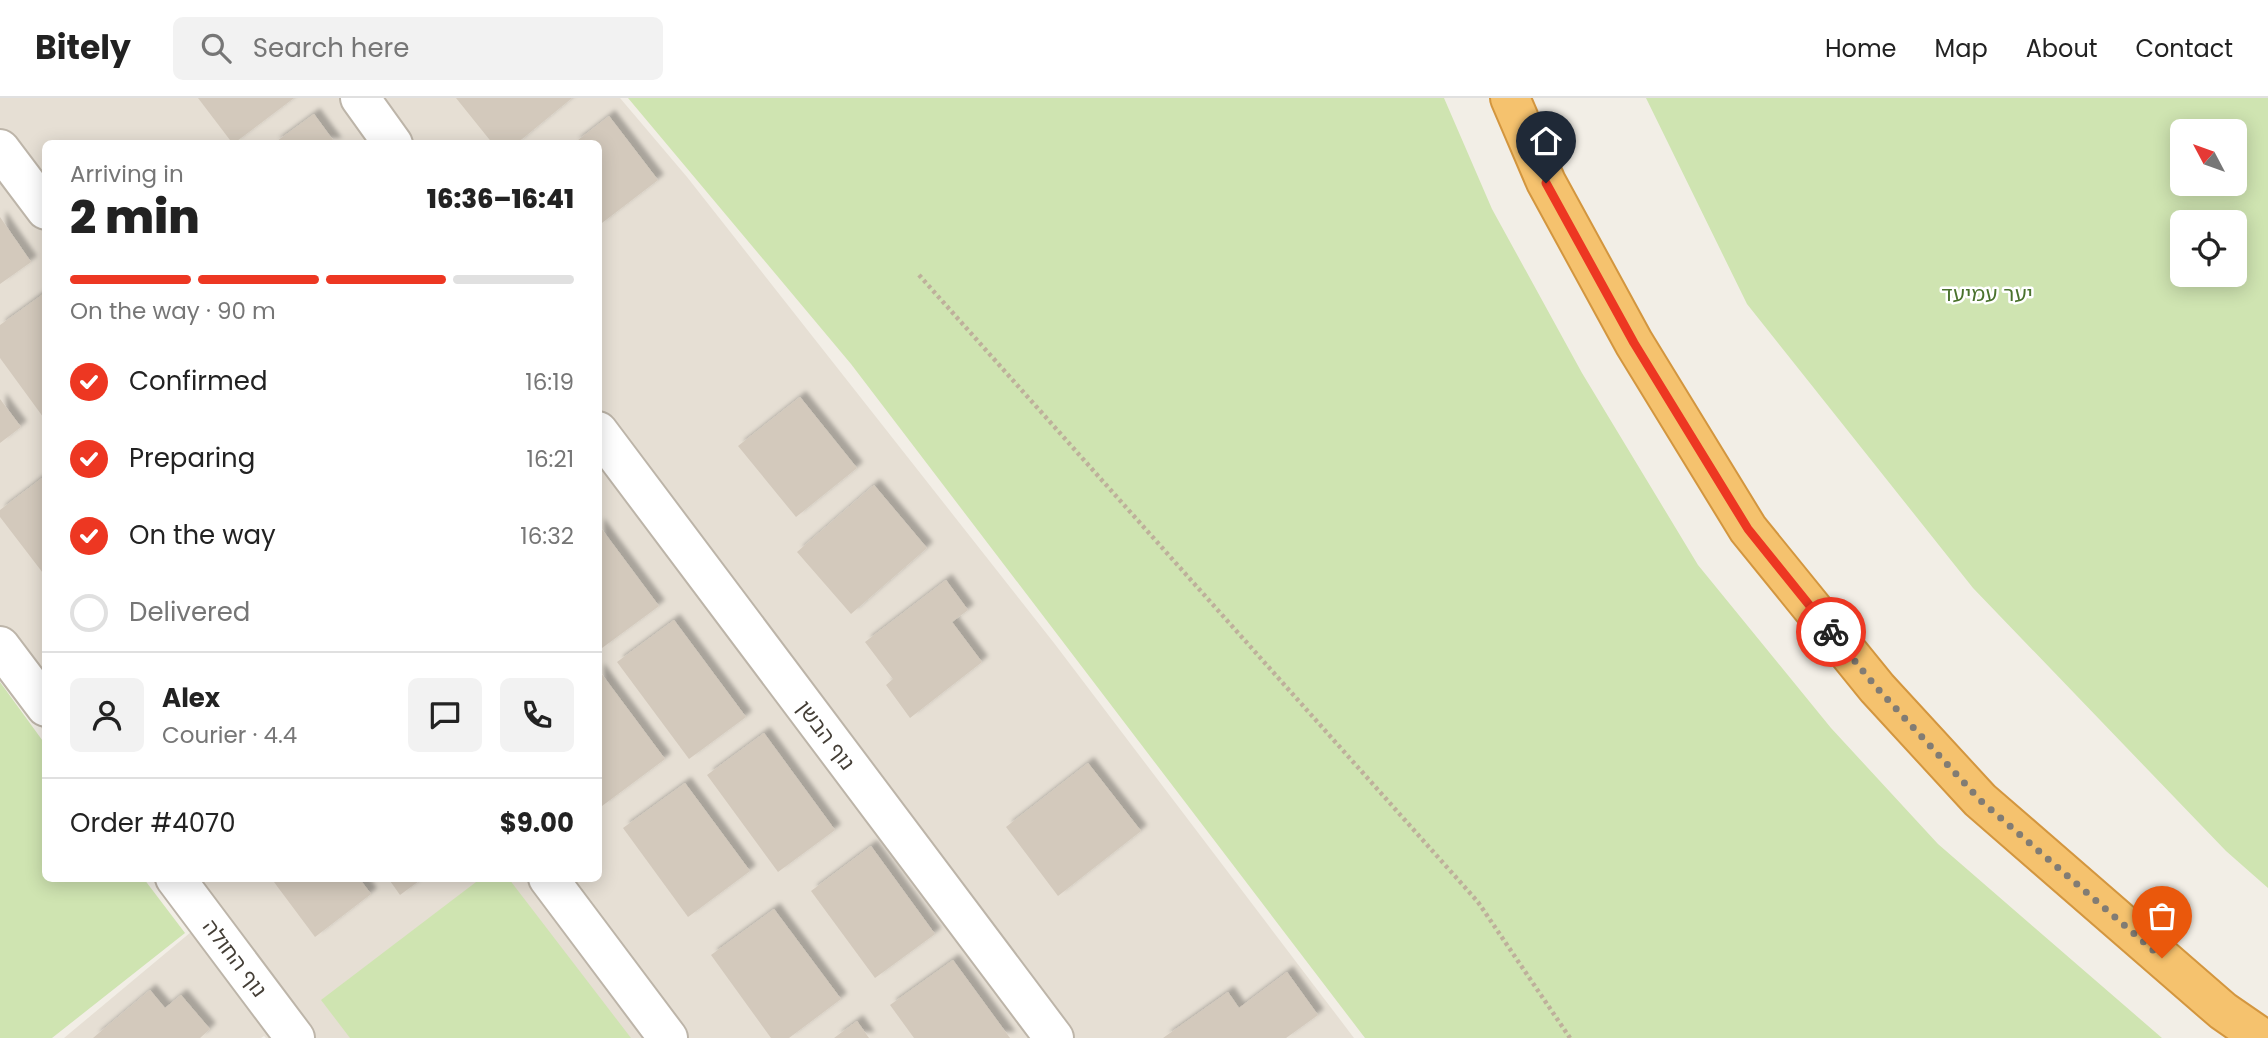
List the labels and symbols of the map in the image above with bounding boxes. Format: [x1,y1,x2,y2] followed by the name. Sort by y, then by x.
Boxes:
[1516,111,1576,183] pin
[2170,119,2247,196] north arrow
[1941,279,2033,308] park label: יער עמיעד
[1796,597,1866,667] courier
[790,694,862,776] street label: נוף הבשן
[2132,886,2192,958] pin
[196,913,274,1003] street label: נוף החולה

